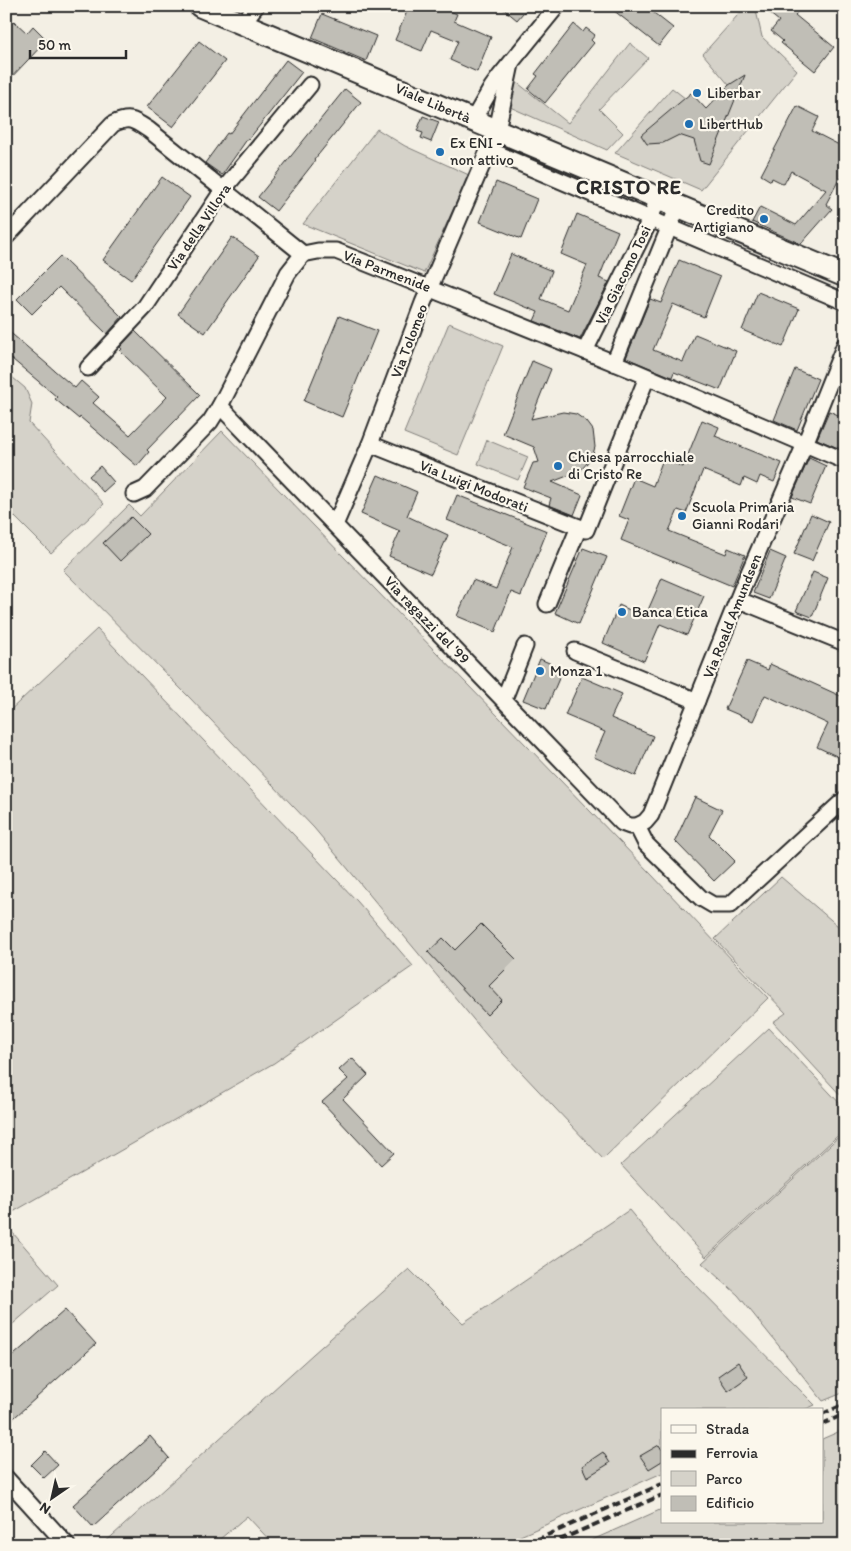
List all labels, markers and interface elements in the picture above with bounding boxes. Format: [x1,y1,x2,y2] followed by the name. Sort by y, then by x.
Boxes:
[30,28,126,60] scale bar
[38,36,71,54] text: 50 m
[392,79,474,127] street label: Viale Libertà
[707,84,761,102] place label: Liberbar
[691,87,703,99] marker: Liberbar
[699,115,763,133] place label: LibertHub
[683,118,695,130] marker: LibertHub
[450,134,514,169] place label: Ex ENI - non attivo
[434,146,446,158] marker: Ex ENI - non attivo
[576,175,682,199] district label: CRISTO RE
[163,180,235,274] street label: Via della Villora
[694,201,754,236] place label: Credito Artigiano
[758,213,770,225] marker: Credito Artigiano
[591,222,655,328] street label: Via Giacomo Tosi
[340,246,434,296] street label: Via Parmenide
[387,301,431,381] street label: Via Tolomeo
[568,448,694,483] place label: Chiesa parrocchiale di Cristo Re
[417,456,531,516] street label: Via Luigi Modorati
[552,460,564,472] marker: Chiesa parrocchiale di Cristo Re
[692,498,795,533] place label: Scuola Primaria Gianni Rodari
[676,510,688,522] marker: Scuola Primaria Gianni Rodari
[699,550,765,681] street label: Via Roald Amundsen
[381,572,474,668] street label: Via ragazzi del '99
[632,603,708,621] place label: Banca Etica
[616,606,628,618] marker: Banca Etica
[550,662,603,680] place label: Monza 1
[534,665,546,677] marker: Monza 1
[661,1408,824,1524] legend
[706,1420,750,1438] text: Strada
[706,1444,758,1462] text: Ferrovia
[706,1470,742,1488] text: Parco
[28,1474,78,1524] north arrow
[706,1494,754,1512] text: Edificio
[36,1499,54,1518] text: N

